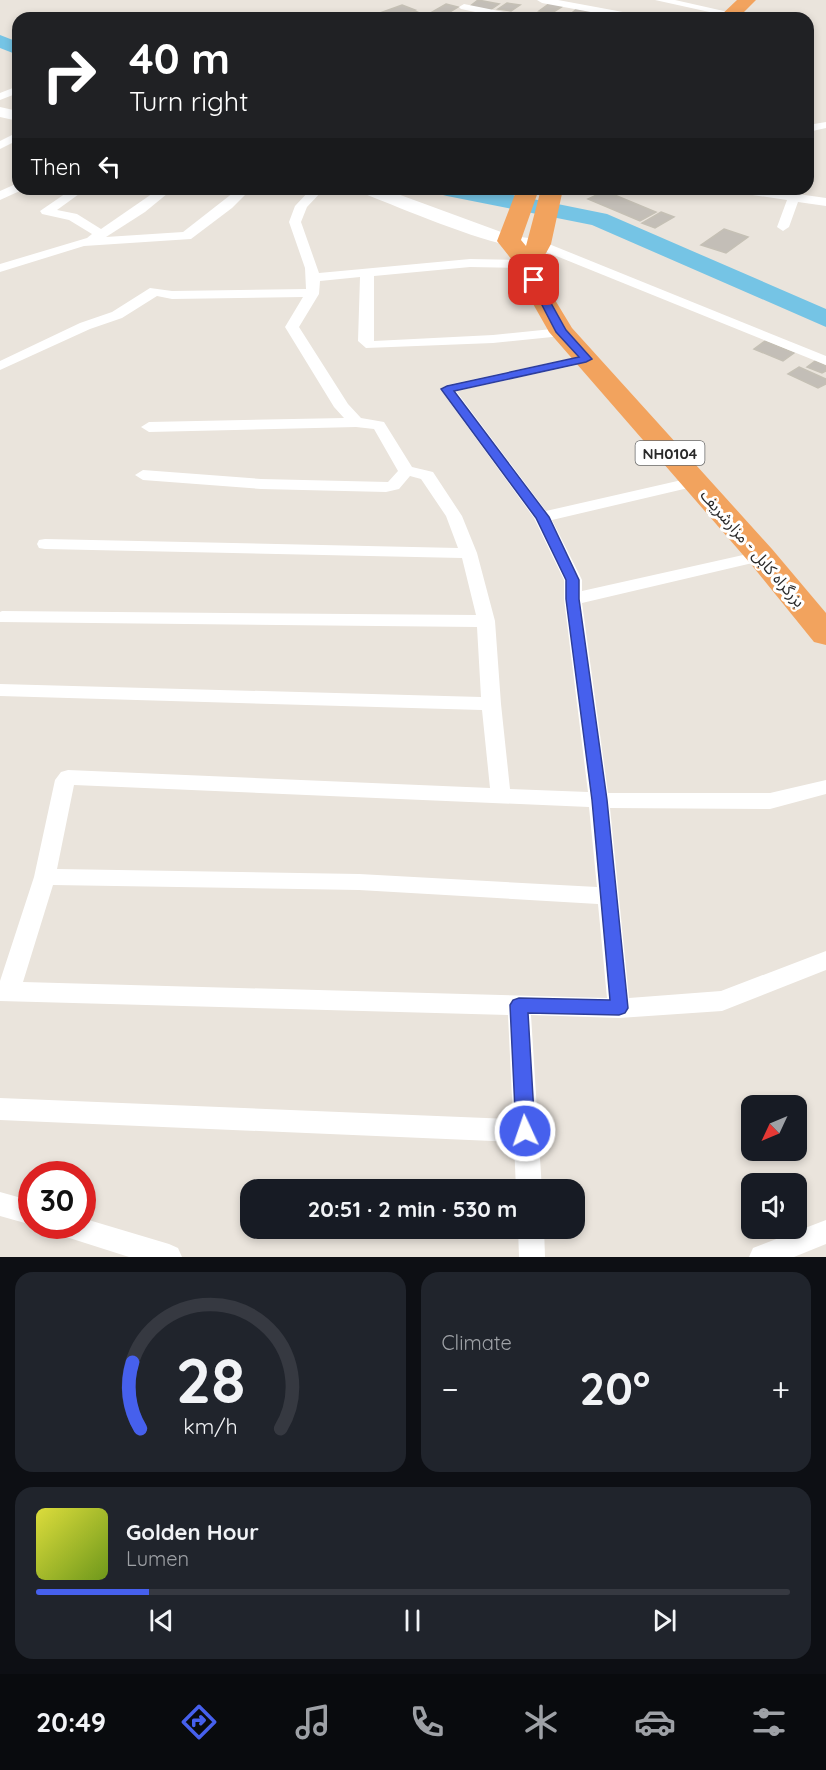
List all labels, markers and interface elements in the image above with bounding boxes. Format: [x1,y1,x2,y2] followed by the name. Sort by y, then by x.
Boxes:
[129,32,230,85] text: 40 m
[30,36,108,114] icon: right
[129,84,248,118] text: Turn right
[93,150,126,183] icon: left
[30,153,81,181] text: Then
[508,254,559,305] pin
[517,263,550,296] icon: arrive
[636,441,704,465] road number: NH0104
[696,485,810,611] street label: بزرگراه کابل - مزارشریف
[741,1095,807,1161] north arrow
[741,1095,807,1239] map controls
[493,1099,557,1163] position arrow
[18,1161,96,1239] speed limit sign: 30
[741,1173,807,1239] button: sound
[308,1195,517,1223] text: 20:51 · 2 min · 530 m
[442,1330,512,1355] text: Climate
[175,1341,245,1419] text: 28
[580,1360,650,1416] text: 20°
[442,1368,459,1409] text: −
[771,1368,790,1409] text: +
[183,1413,237,1439] text: km/h
[126,1518,259,1546] text: Golden Hour
[126,1546,189,1571] text: Lumen
[145,1604,178,1637] icon: previous
[396,1604,429,1637] icon: pause
[648,1604,681,1637] icon: next
[178,1701,220,1743] icon: directions
[292,1701,334,1743] icon: music
[406,1701,448,1743] icon: phone
[520,1701,562,1743] icon: climate
[634,1701,676,1743] icon: car
[748,1701,790,1743] icon: filters
[36,1705,106,1739] text: 20:49

